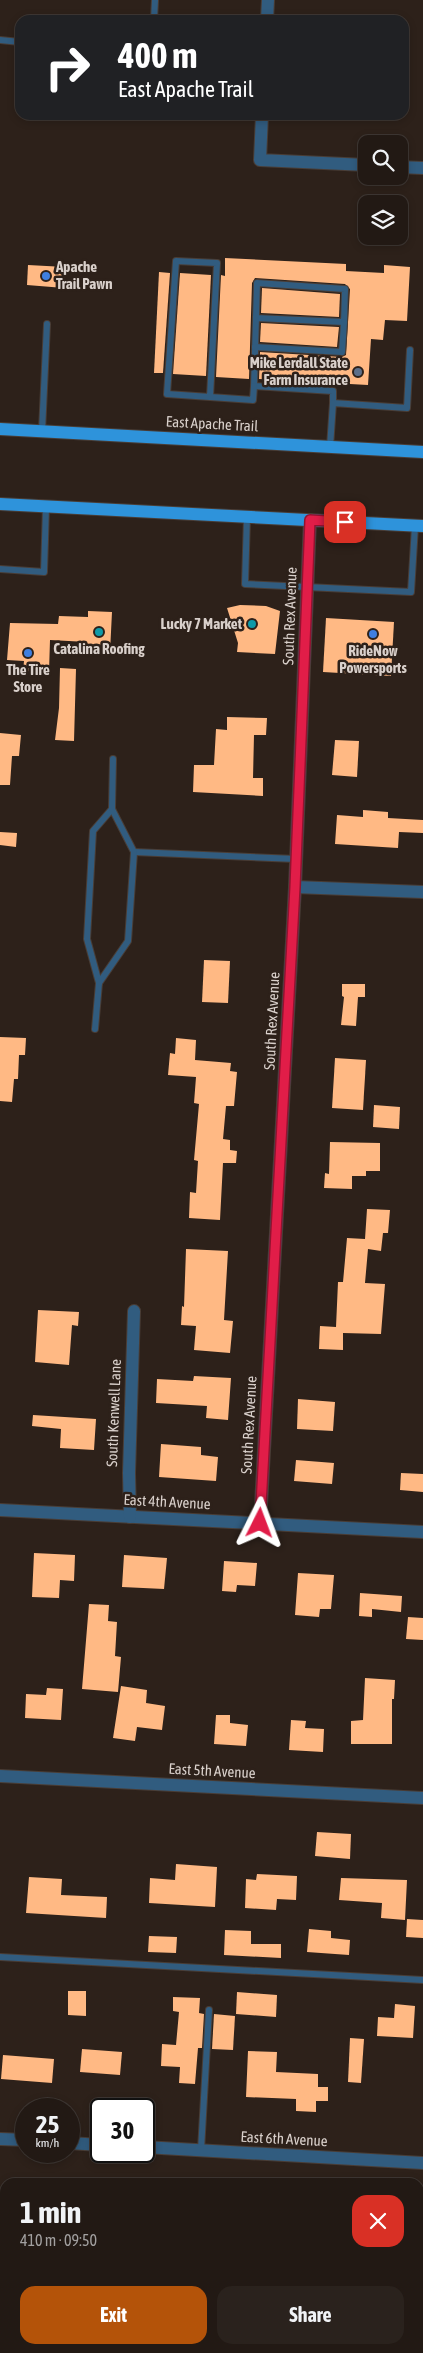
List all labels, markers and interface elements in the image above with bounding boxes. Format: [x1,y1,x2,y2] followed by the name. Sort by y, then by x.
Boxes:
[35,35,100,100] icon: right
[118,35,197,75] text: 400 m
[118,76,253,102] text: East Apache Trail
[358,135,408,245] map controls
[358,135,408,185] button: search
[358,195,408,245] button: layers
[55,258,113,292] place label: Apache Trail Pawn
[40,270,52,282] marker: Apache Trail Pawn
[250,354,348,388] place label: Mike Lerdall State Farm Insurance
[352,366,364,378] marker: Mike Lerdall State Farm Insurance
[165,413,259,434] street label: East Apache Trail
[324,501,366,543] pin
[331,508,359,536] icon: arrive
[279,567,300,665] street label: South Rex Avenue
[161,615,243,632] place label: Lucky 7 Market
[246,618,258,630] marker: Lucky 7 Market
[93,626,105,638] marker: Catalina Roofing
[367,628,379,640] marker: RideNow Powersports
[53,640,145,657] place label: Catalina Roofing
[339,642,407,676] place label: RideNow Powersports
[22,647,34,659] marker: The Tire Store
[6,661,50,695] place label: The Tire Store
[260,971,283,1070] street label: South Rex Avenue
[103,1359,124,1467] street label: South Kenwell Lane
[237,1375,260,1474] street label: South Rex Avenue
[123,1491,211,1512] street label: East 4th Avenue
[233,1496,285,1548] position arrow
[168,1760,256,1781] street label: East 5th Avenue
[90,2098,155,2163] speed limit sign: 30
[36,2110,59,2138] text: 25
[240,2128,328,2149] street label: East 6th Avenue
[36,2136,59,2150] text: km/h
[20,2195,81,2229] text: 1 min
[352,2195,404,2247] button: close
[20,2231,97,2249] text: 410 m · 09:50
[20,2286,207,2344] button: Exit
[217,2286,404,2344] button: Share

